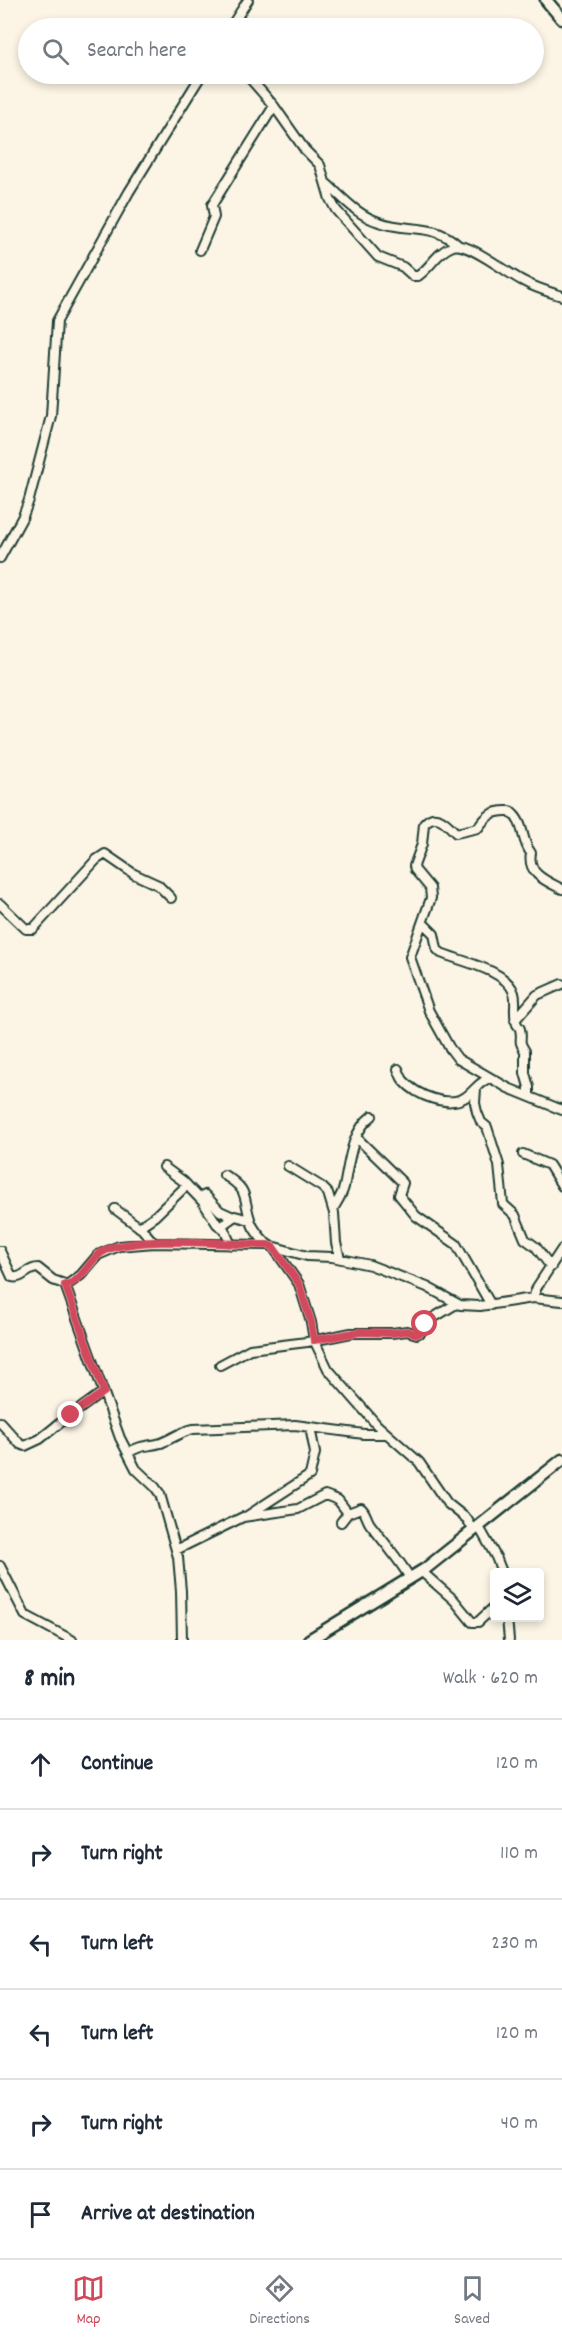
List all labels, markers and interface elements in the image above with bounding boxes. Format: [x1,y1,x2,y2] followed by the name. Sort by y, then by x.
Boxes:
[18,18,544,84] search box
[39,35,72,68] icon: search
[87,36,186,67] text: Search here
[411,1310,437,1336] route start
[57,1401,83,1427] route end
[490,1568,544,1622] map controls
[490,1568,544,1622] button: layers
[24,1661,75,1698] text: 8 min
[443,1665,538,1693] text: Walk · 620 m
[24,1748,57,1781] icon: ahead
[81,1749,153,1780] text: Continue
[496,1750,538,1778] text: 120 m
[24,1838,57,1871] icon: right
[81,1839,163,1870] text: Turn right
[500,1840,538,1868] text: 110 m
[24,1928,57,1961] icon: left
[81,1929,153,1960] text: Turn left
[491,1930,538,1958] text: 230 m
[24,2018,57,2051] icon: left
[81,2019,153,2050] text: Turn left
[496,2020,538,2048] text: 120 m
[24,2108,57,2141] icon: right
[81,2109,163,2140] text: Turn right
[500,2110,538,2138] text: 40 m
[24,2198,57,2231] icon: arrive
[81,2199,255,2230] text: Arrive at destination
[72,2272,105,2331] tab: Map
[249,2272,310,2331] tab: Directions
[454,2272,490,2331] tab: Saved

